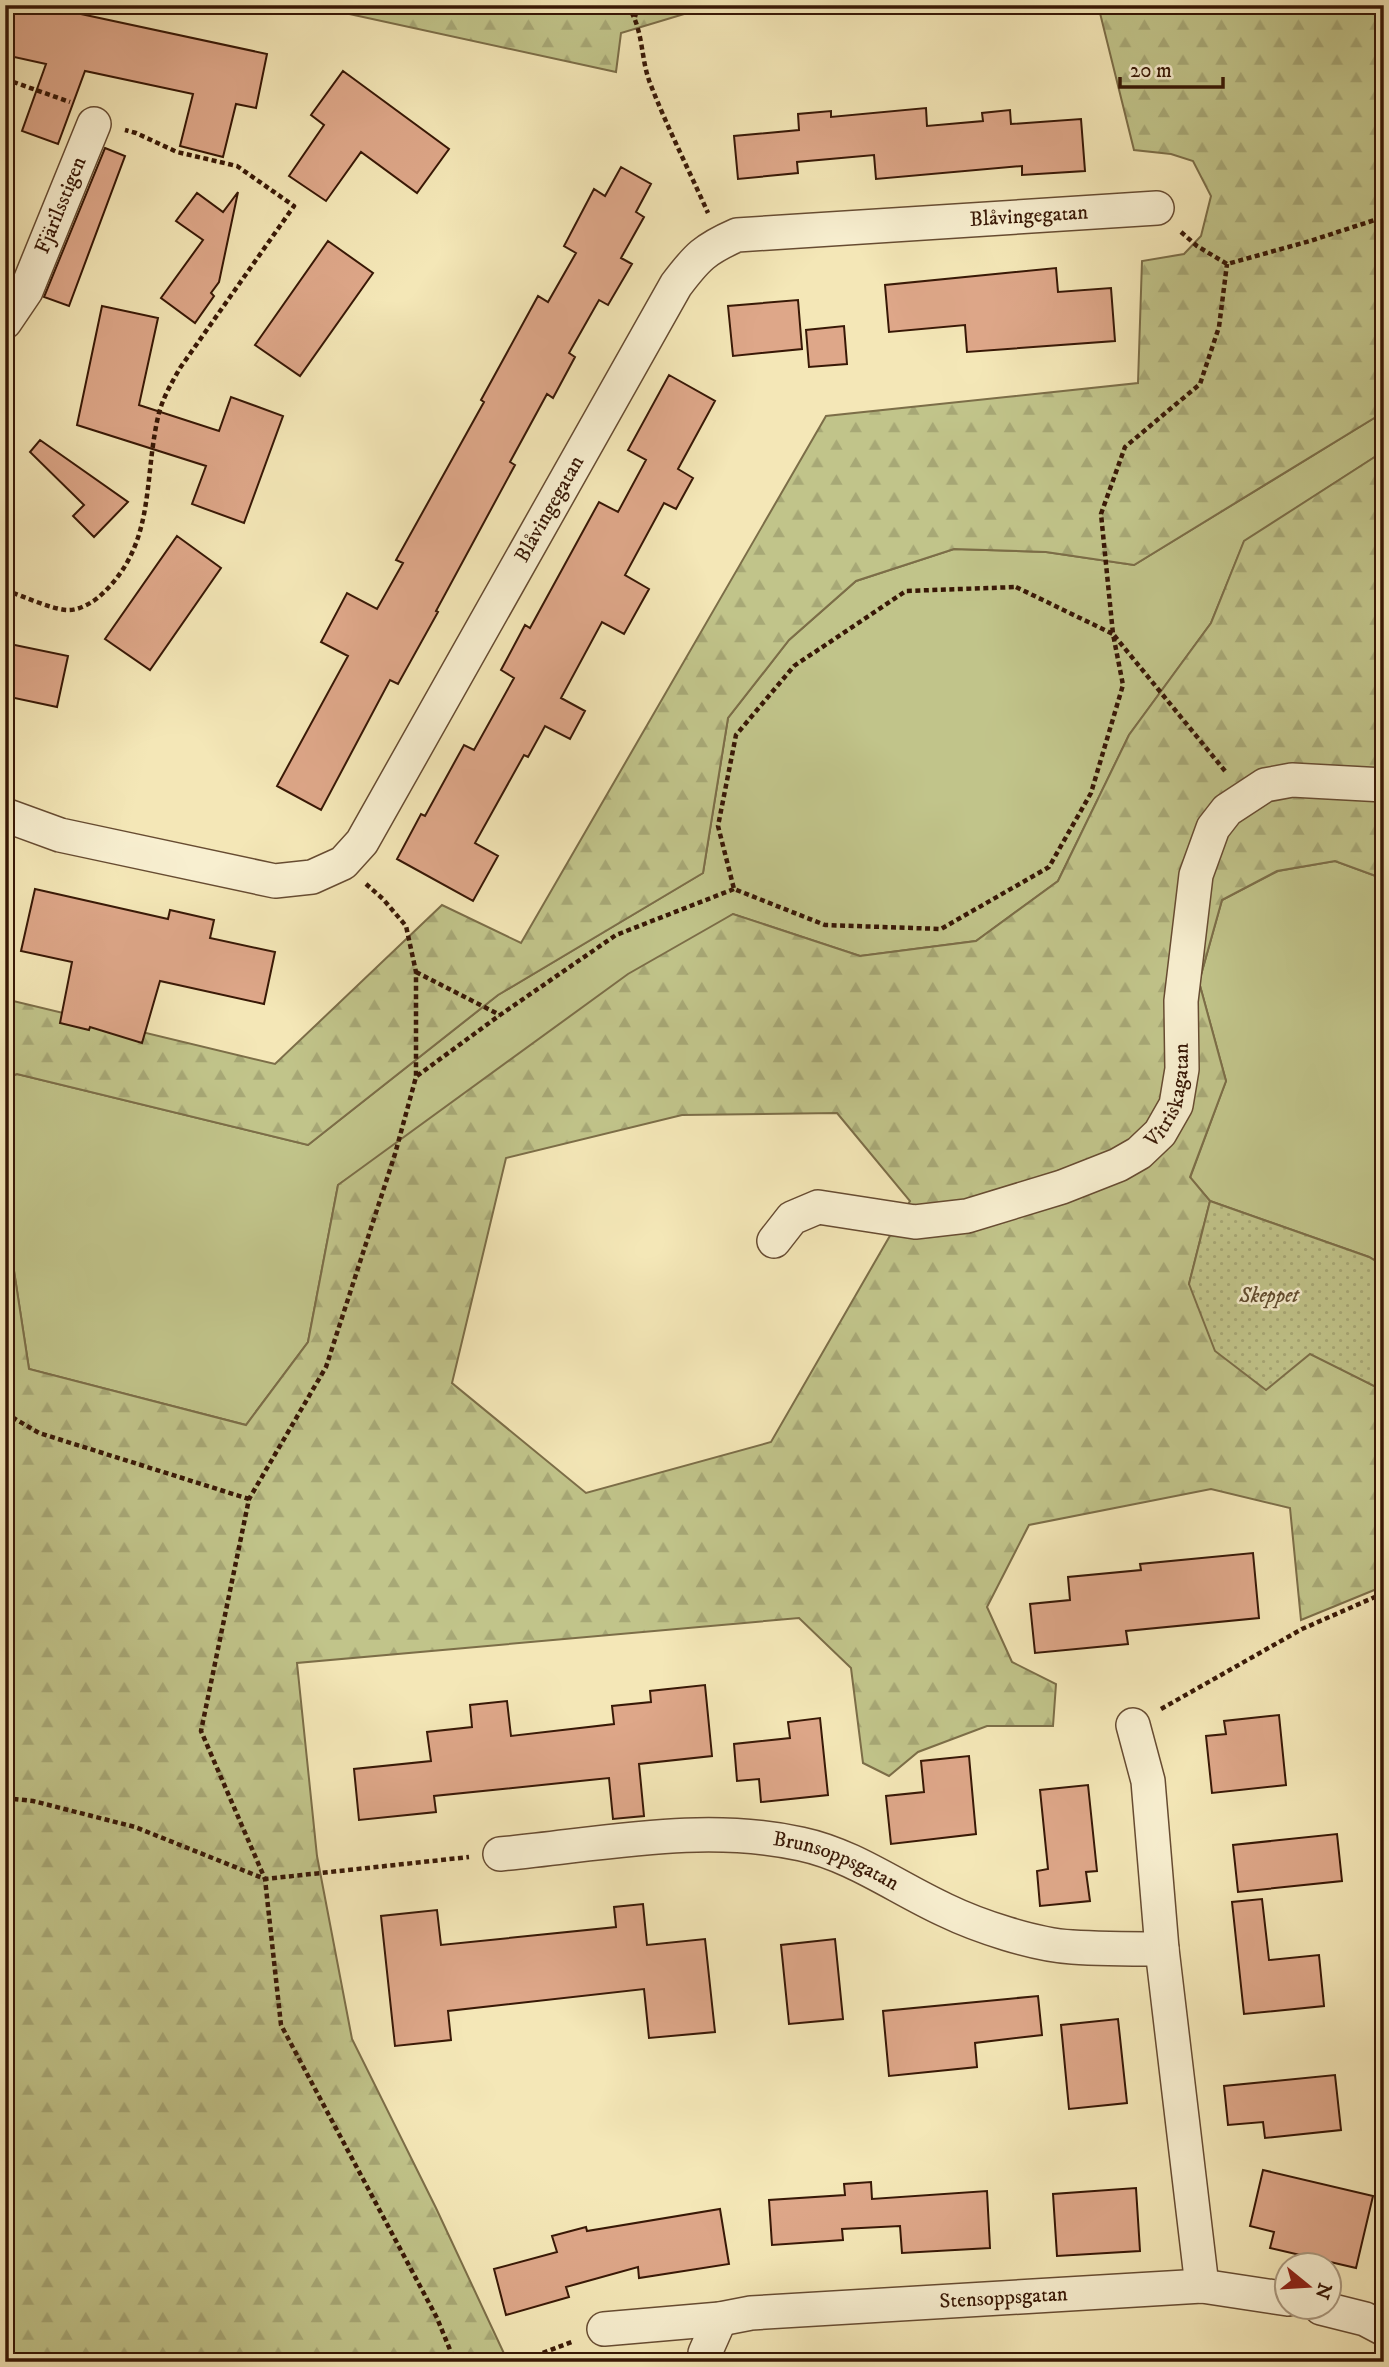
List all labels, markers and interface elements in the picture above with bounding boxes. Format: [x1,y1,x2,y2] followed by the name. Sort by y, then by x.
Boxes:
[1120,46,1223,90] scale bar
[1130,58,1172,84] text: 20 m
[30,153,92,258] street label: Fjärilsstigen
[969,199,1089,233] street label: Blåvingegatan
[509,451,590,567] street label: Blåvingegatan
[1139,1043,1195,1154] street label: Vitriskagatan
[1238,1283,1300,1309] park label: Skeppet
[771,1826,903,1897] street label: Brunsoppsgatan
[1274,2252,1344,2322] north arrow
[1309,2280,1336,2302] text: N
[939,2281,1069,2315] street label: Stensoppsgatan

